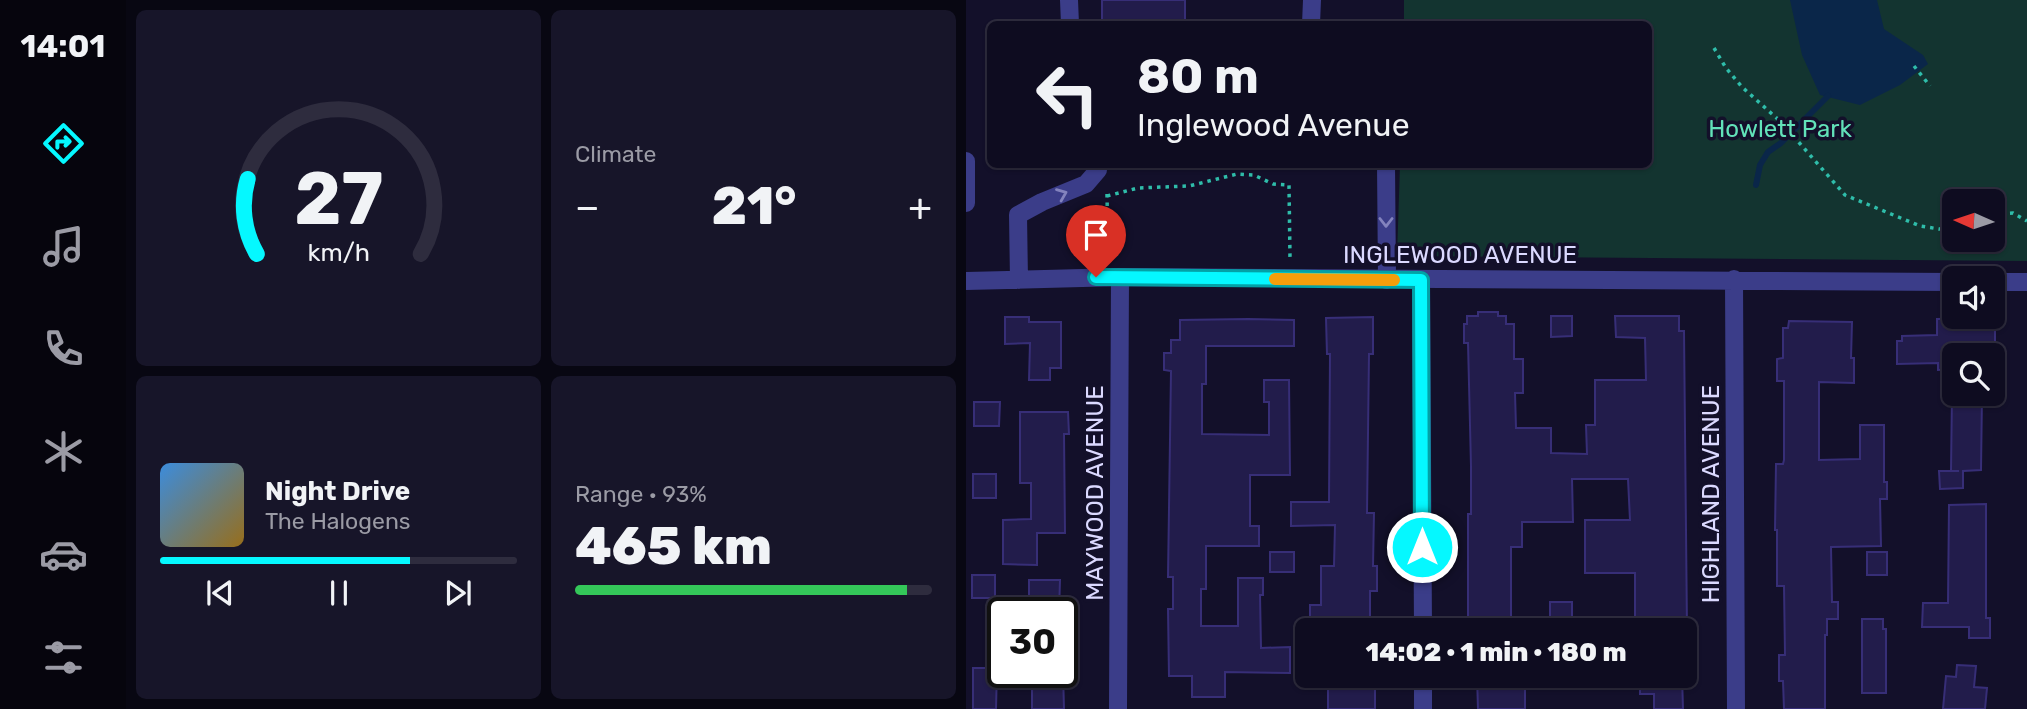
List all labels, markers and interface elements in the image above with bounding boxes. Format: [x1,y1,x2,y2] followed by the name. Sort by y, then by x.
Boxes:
[21,27,105,65] text: 14:01
[1137,47,1259,105] text: 80 m
[1022,49,1113,140] icon: left
[1137,106,1410,144] text: Inglewood Avenue
[1708,115,1852,143] park label: Howlett Park
[39,119,88,168] icon: directions
[575,140,656,168] text: Climate
[294,156,383,242] text: 27
[712,175,796,237] text: 21°
[575,184,600,230] text: −
[908,184,932,230] text: +
[1056,188,1068,202] one-way arrow
[1942,189,2006,252] north arrow
[1942,189,2005,406] map controls
[1066,205,1126,277] pin
[1077,216,1115,254] icon: arrive
[1379,217,1394,228] one-way arrow
[39,222,88,271] icon: music
[307,238,370,267] text: km/h
[1343,241,1577,269] street label: INGLEWOOD AVENUE
[1942,266,2005,329] button: sound
[39,324,88,373] icon: phone
[1942,343,2005,406] button: search
[1081,385,1109,601] street label: MAYWOOD AVENUE
[1697,385,1725,603] street label: HIGHLAND AVENUE
[39,427,88,476] icon: climate
[265,476,410,507] text: Night Drive
[575,480,707,508] text: Range · 93%
[265,507,411,535] text: The Halogens
[1385,510,1459,584] position arrow
[575,515,772,577] text: 465 km
[39,530,88,579] icon: car
[201,574,239,612] icon: previous
[320,574,358,612] icon: pause
[439,574,477,612] icon: next
[987,597,1078,688] speed limit sign: 30
[39,633,88,682] icon: filters
[1365,637,1627,668] text: 14:02 · 1 min · 180 m

